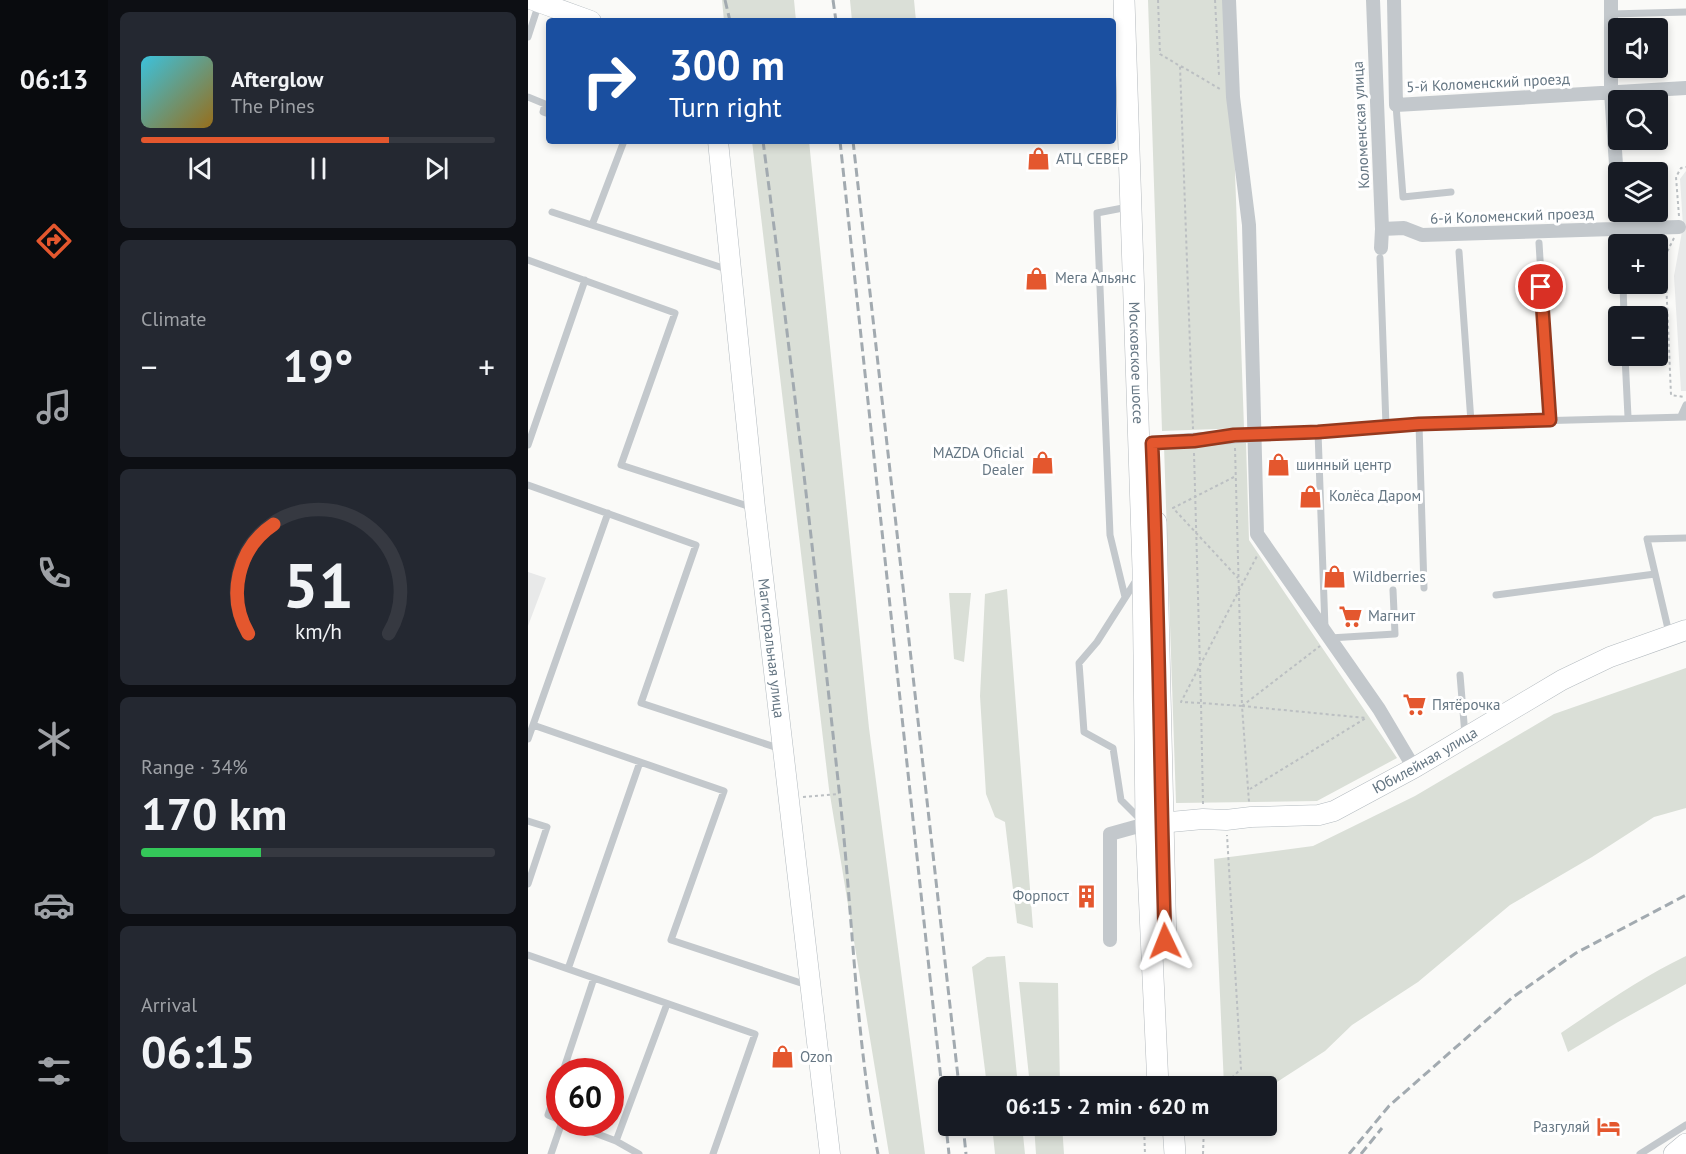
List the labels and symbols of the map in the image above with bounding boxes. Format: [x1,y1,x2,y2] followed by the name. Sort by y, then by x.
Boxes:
[1348,61,1373,189] street label: Коломенская улица
[1406,69,1570,96] street label: 5-й Коломенский проезд
[1025,146,1051,172] shop icon: АТЦ СЕВЕР
[1056,149,1128,168] place label: АТЦ СЕВЕР
[1430,203,1594,228] street label: 6-й Коломенский проезд
[1515,261,1566,312] pin
[1024,265,1050,291] shop icon: Мега Альянс
[1055,268,1136,287] place label: Мега Альянс
[1125,301,1148,424] street label: Московское шоссе
[933,443,1025,479] place label: MAZDA Oficial Dealer
[1029,449,1055,475] shop icon: MAZDA Oficial Dealer
[1265,452,1291,478] shop icon: шинный центр
[1296,455,1392,474] place label: шинный центр
[1298,483,1324,509] shop icon: Колёса Даром
[1329,486,1421,505] place label: Колёса Даром
[1322,564,1348,590] shop icon: Wildberries
[1353,567,1426,586] place label: Wildberries
[754,577,789,719] street label: Магистральная улица
[1337,603,1363,629] supermarket icon: Магнит
[1368,606,1415,625] place label: Магнит
[1401,692,1427,718] supermarket icon: Пятёрочка
[1432,695,1500,714] place label: Пятёрочка
[1369,723,1481,798] street label: Юбилейная улица
[1074,883,1100,909] building icon: Форпост
[1013,886,1069,905] place label: Форпост
[1133,909,1197,973] position arrow
[769,1044,795,1070] shop icon: Ozon
[800,1047,833,1066] place label: Ozon
[546,1058,624,1136] speed limit sign: 60
[1595,1114,1621,1140] hotel icon: Разгуляй
[1533,1117,1590,1136] place label: Разгуляй

